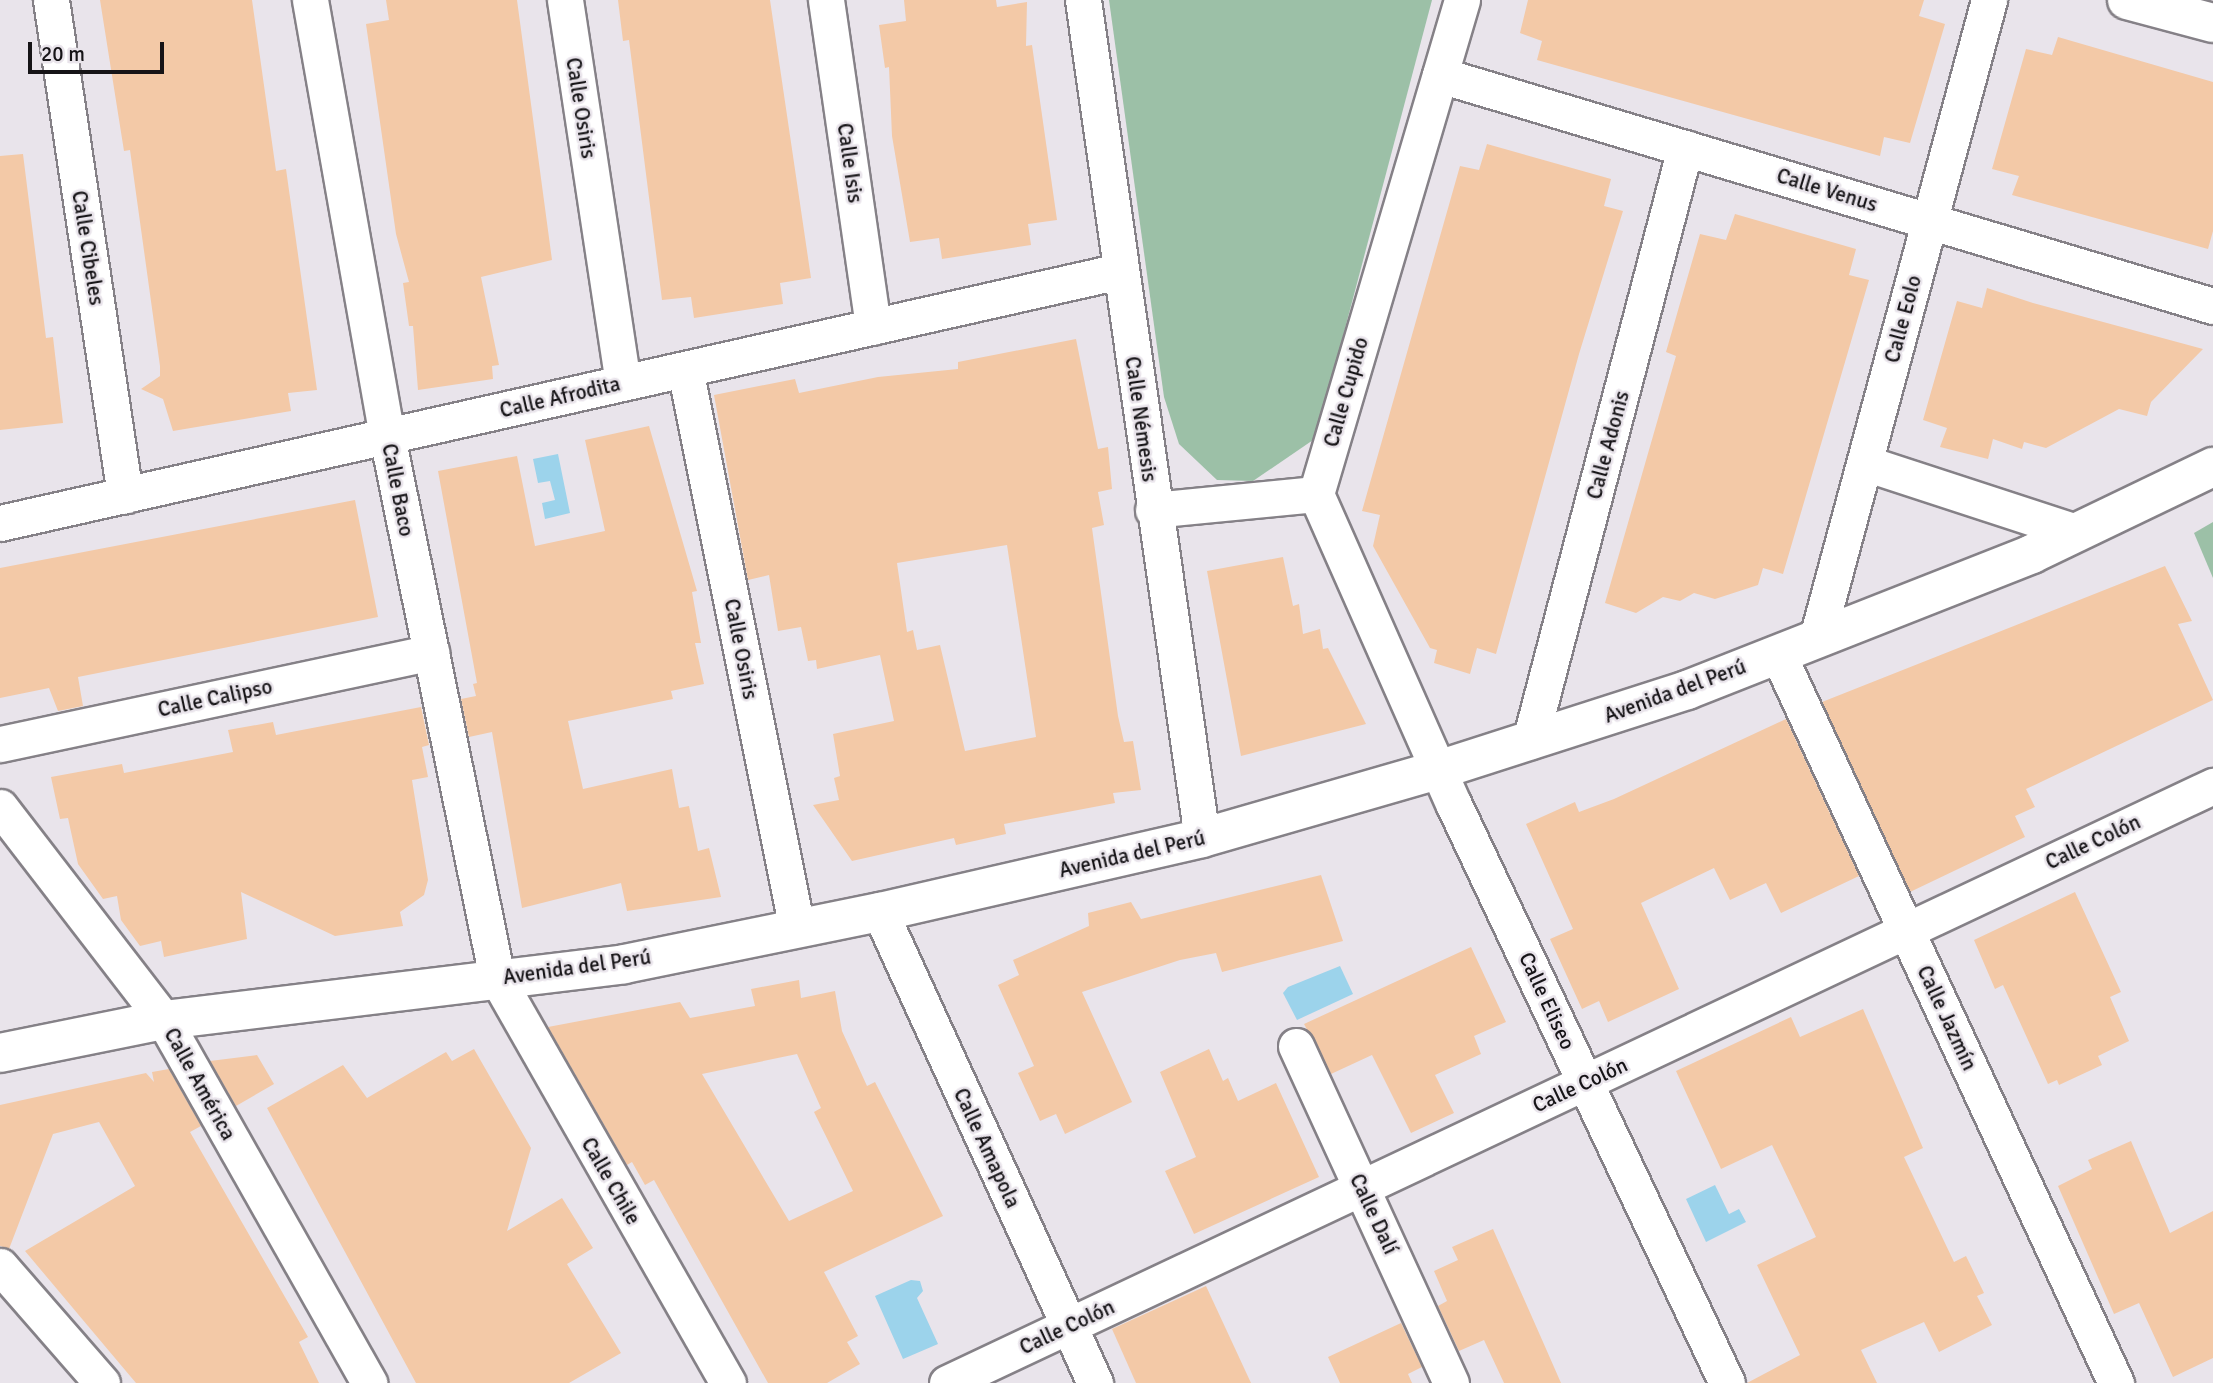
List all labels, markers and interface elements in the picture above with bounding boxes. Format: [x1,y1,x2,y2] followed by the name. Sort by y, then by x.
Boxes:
[32,28,168,72] scale bar
[41,41,85,67] text: 20 m
[561,56,601,160] street label: Calle Osiris
[832,121,868,205] street label: Calle Isis
[1774,163,1880,217] street label: Calle Venus
[66,189,110,307] street label: Calle Cibeles
[1879,272,1927,366] street label: Calle Eolo
[1318,334,1374,450] street label: Calle Cupido
[1120,355,1162,483] street label: Calle Némesis
[497,371,623,423] street label: Calle Afrodita
[1581,388,1635,502] street label: Calle Adonis
[377,441,419,539] street label: Calle Baco
[719,597,763,701] street label: Calle Osiris
[1601,654,1749,728] street label: Avenida del Perú
[155,674,275,722] street label: Calle Calipso
[2041,809,2145,875] street label: Calle Colón
[1056,825,1208,883] street label: Avenida del Perú
[501,944,653,990] street label: Avenida del Perú
[1514,948,1580,1054] street label: Calle Eliseo
[1912,961,1982,1075] street label: Calle Jazmín
[159,1023,241,1145] street label: Calle América
[1528,1052,1632,1118] street label: Calle Colón
[948,1084,1026,1212] street label: Calle Amapola
[576,1133,646,1229] street label: Calle Chile
[1344,1170,1404,1258] street label: Calle Dalí
[1015,1294,1119,1360] street label: Calle Colón

